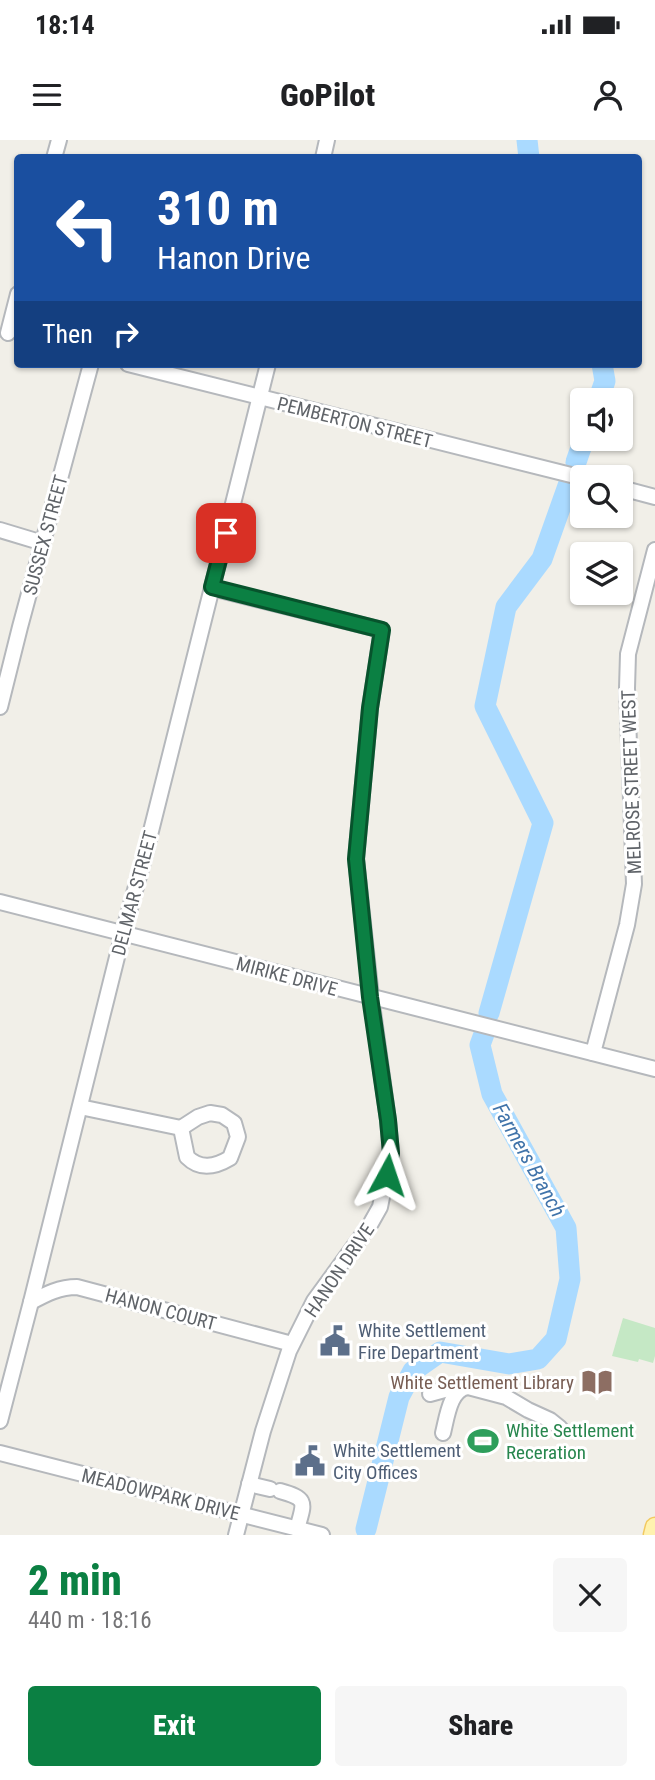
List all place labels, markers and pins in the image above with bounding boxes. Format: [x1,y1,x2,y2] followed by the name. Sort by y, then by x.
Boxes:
[196,503,256,563] pin
[358,1319,486,1364] place label: White Settlement Fire Department
[318,1324,352,1358] public building icon: White Settlement Fire Department
[580,1365,614,1399] library icon: White Settlement Library
[390,1371,574,1394] place label: White Settlement Library
[506,1419,634,1464] place label: White Settlement Receration
[466,1424,500,1458] sports icon: White Settlement Receration
[333,1439,461,1484] place label: White Settlement City Offices
[293,1444,327,1478] public building icon: White Settlement City Offices

